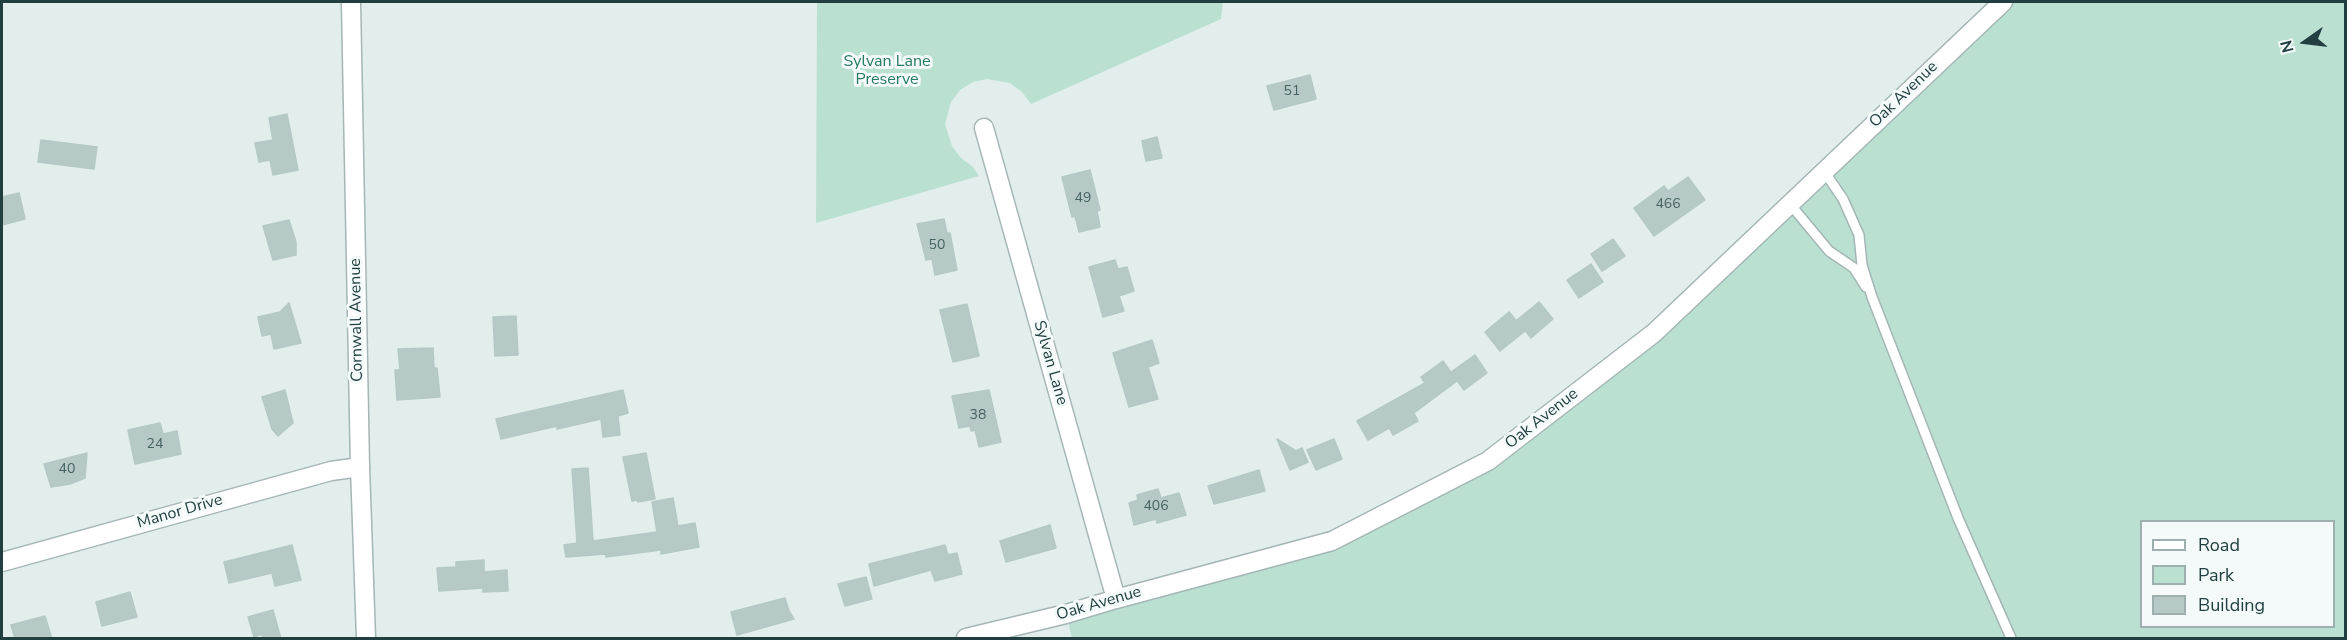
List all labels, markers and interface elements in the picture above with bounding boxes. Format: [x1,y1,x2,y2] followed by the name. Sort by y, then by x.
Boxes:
[2275,12,2335,72] north arrow
[2275,38,2300,55] text: N
[843,52,931,90] park label: Sylvan Lane Preserve
[1866,58,1942,132] street label: Oak Avenue
[1284,84,1300,100] house number: 51
[1075,191,1091,207] house number: 49
[1655,197,1681,213] house number: 466
[929,238,945,254] house number: 50
[346,258,368,382] street label: Cornwall Avenue
[1029,319,1071,407] street label: Sylvan Lane
[1502,385,1582,453] street label: Oak Avenue
[970,408,986,424] house number: 38
[147,437,163,453] house number: 24
[59,462,75,478] house number: 40
[135,491,225,533] street label: Manor Drive
[1143,499,1169,515] house number: 406
[2140,520,2335,628] legend
[2198,533,2240,557] text: Road
[2198,563,2234,587] text: Park
[1054,583,1144,625] street label: Oak Avenue
[2198,593,2265,617] text: Building

